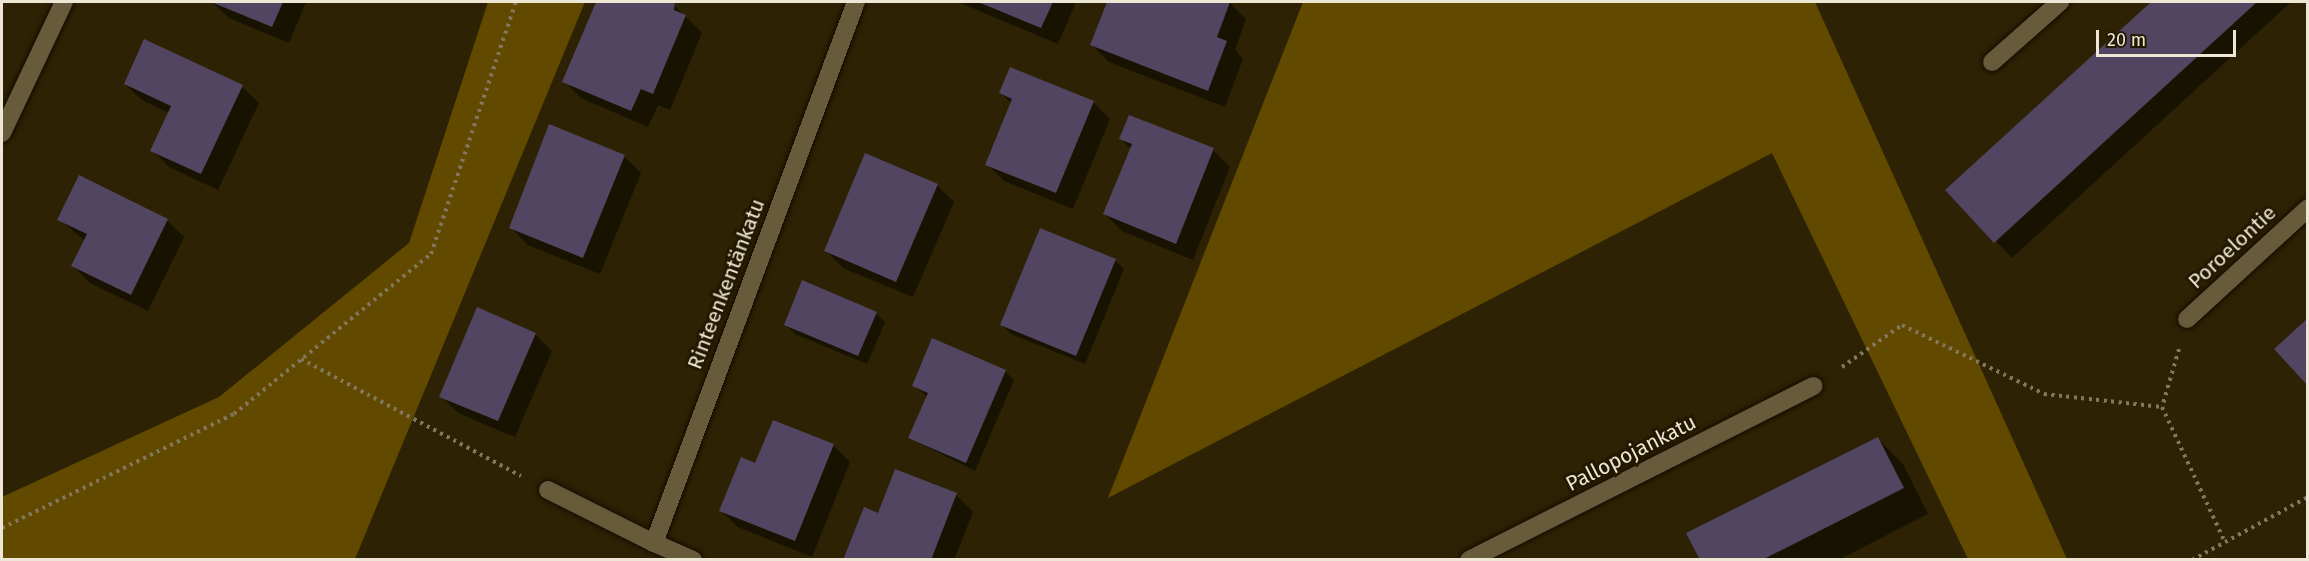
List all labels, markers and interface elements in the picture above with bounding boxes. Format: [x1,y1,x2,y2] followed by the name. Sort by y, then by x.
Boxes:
[2099,18,2238,56] scale bar
[2107,29,2146,51] text: 20 m
[682,195,770,373] street label: Rinteenkentänkatu
[2183,200,2281,294] street label: Poroelontie
[1562,409,1700,497] street label: Pallopojankatu

